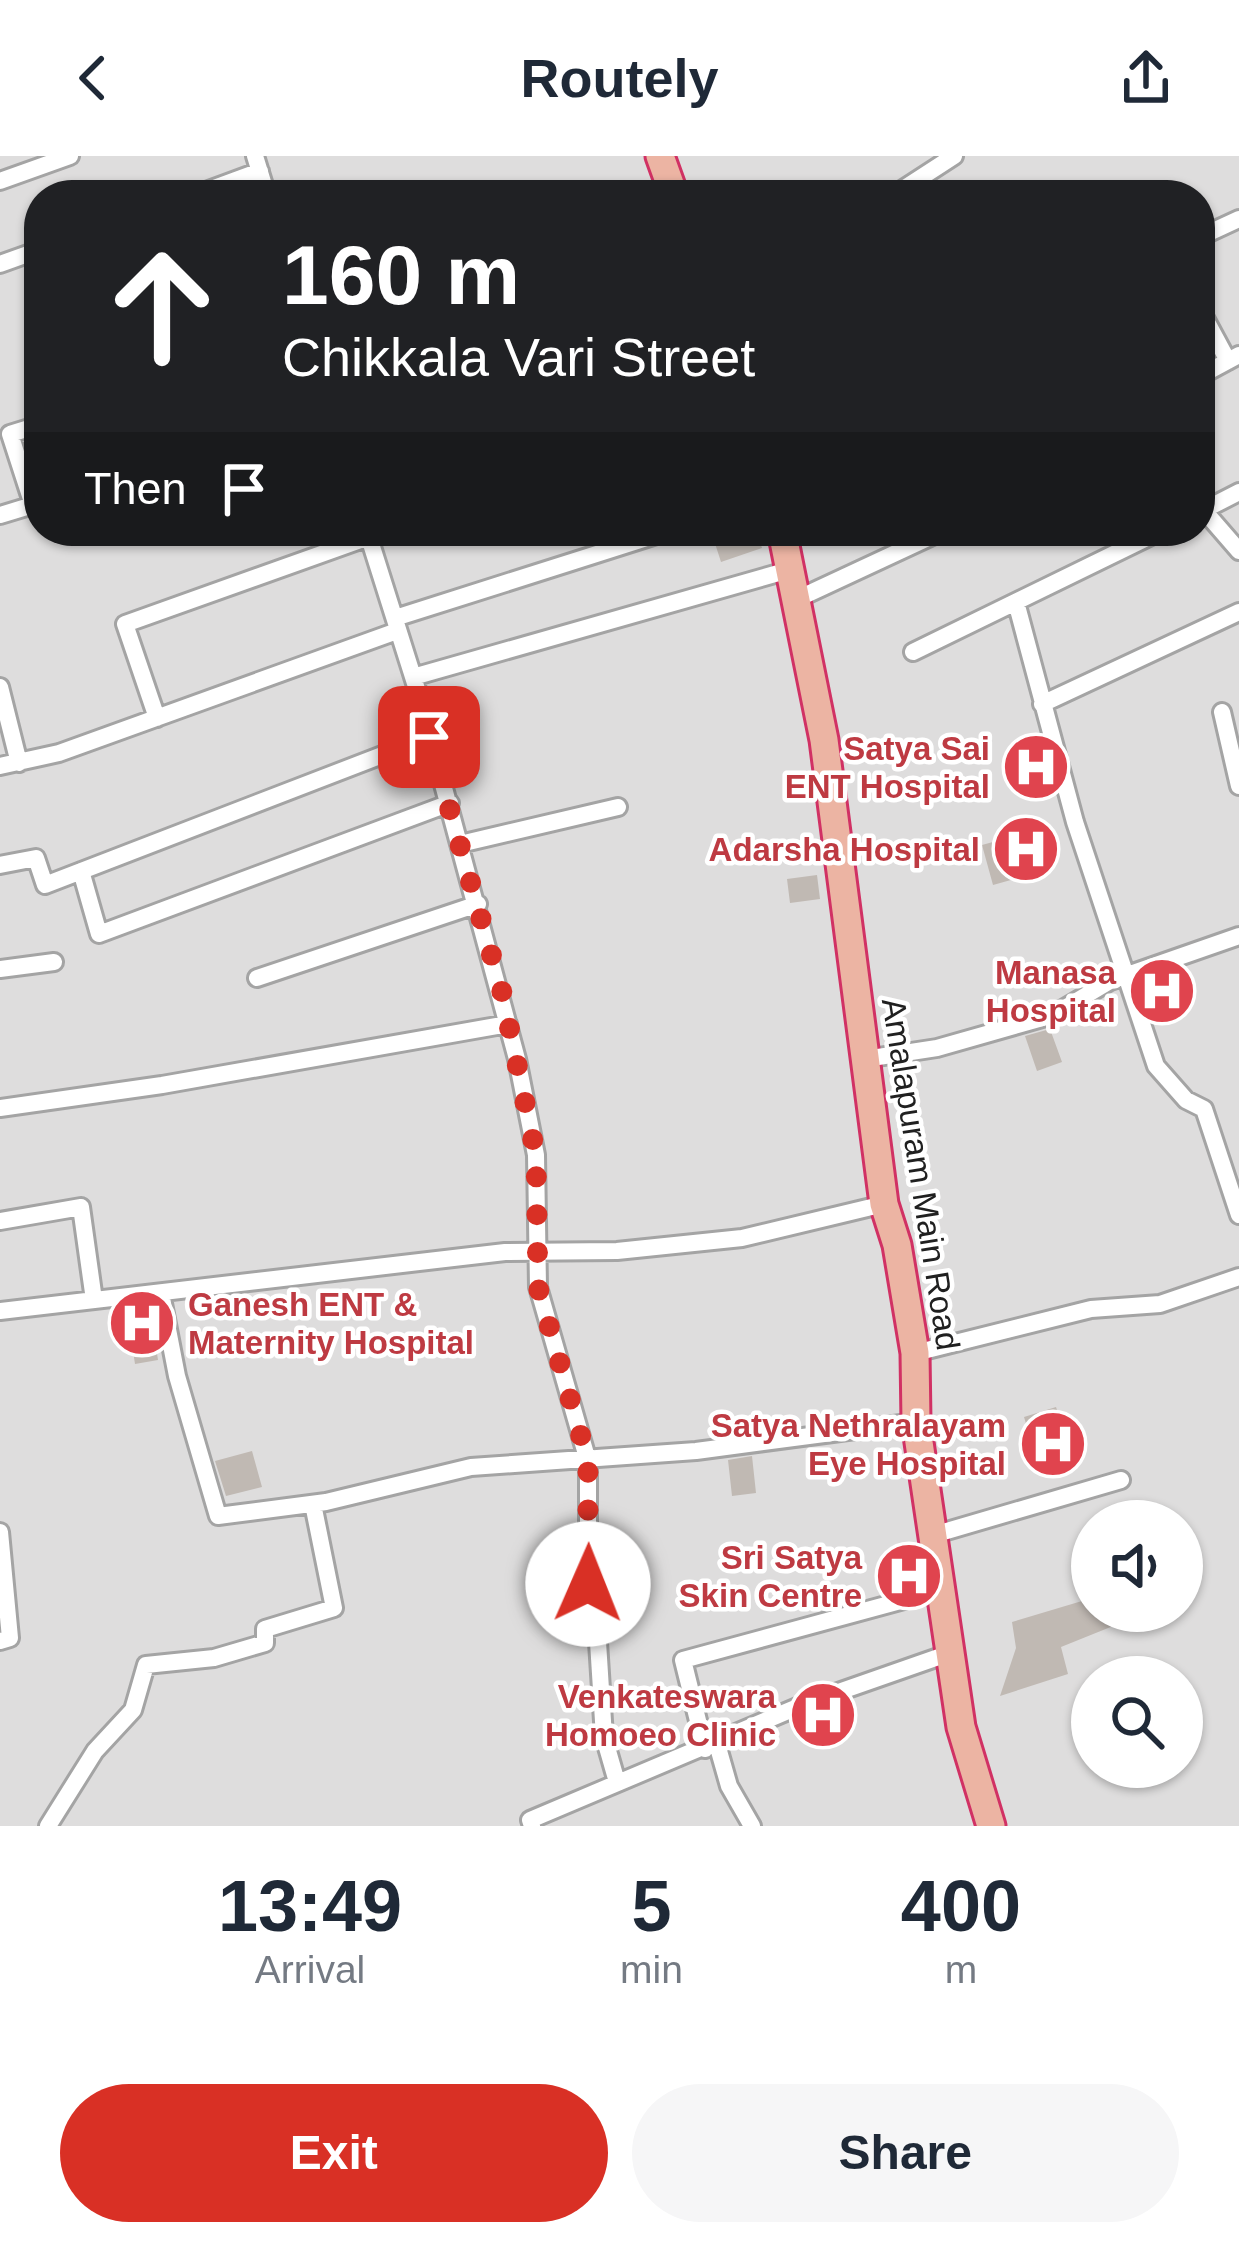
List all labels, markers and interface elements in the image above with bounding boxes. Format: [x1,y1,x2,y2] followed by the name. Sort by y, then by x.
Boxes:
[60,45,126,111] icon: back
[1113,45,1179,111] icon: share
[520,48,719,108] text: Routely
[84,228,240,384] icon: ahead
[282,228,520,322] text: 160 m
[282,327,755,387] text: Chikkala Vari Street
[211,456,277,522] icon: arrive
[84,463,187,514] text: Then
[378,686,480,788] pin
[396,704,462,770] icon: arrive
[785,730,990,805] place label: Satya Sai ENT Hospital
[1001,732,1071,802] hospital icon: Satya Sai ENT Hospital
[991,814,1061,884] hospital icon: Adarsha Hospital
[709,831,980,868] place label: Adarsha Hospital
[986,954,1117,1029] place label: Manasa Hospital
[1127,956,1197,1026] hospital icon: Manasa Hospital
[875,995,967,1353] street label: Amalapuram Main Road
[188,1286,474,1361] place label: Ganesh ENT & Maternity Hospital
[107,1288,177,1358] hospital icon: Ganesh ENT & Maternity Hospital
[711,1407,1006,1482] place label: Satya Nethralayam Eye Hospital
[1018,1409,1088,1479] hospital icon: Satya Nethralayam Eye Hospital
[1071,1500,1203,1788] map controls
[1071,1500,1203,1632] button: sound
[525,1521,651,1647] position arrow
[679,1539,863,1614] place label: Sri Satya Skin Centre
[874,1541,944,1611] hospital icon: Sri Satya Skin Centre
[1071,1656,1203,1788] button: search
[545,1678,777,1753] place label: Venkateswara Homoeo Clinic
[788,1680,858,1750] hospital icon: Venkateswara Homoeo Clinic
[218,1866,402,1946] text: 13:49
[631,1866,672,1946] text: 5
[901,1866,1021,1946] text: 400
[255,1948,365,1991] text: Arrival
[620,1948,683,1991] text: min
[945,1948,977,1991] text: m
[60,2084,608,2222] button: Exit
[632,2084,1179,2222] button: Share

